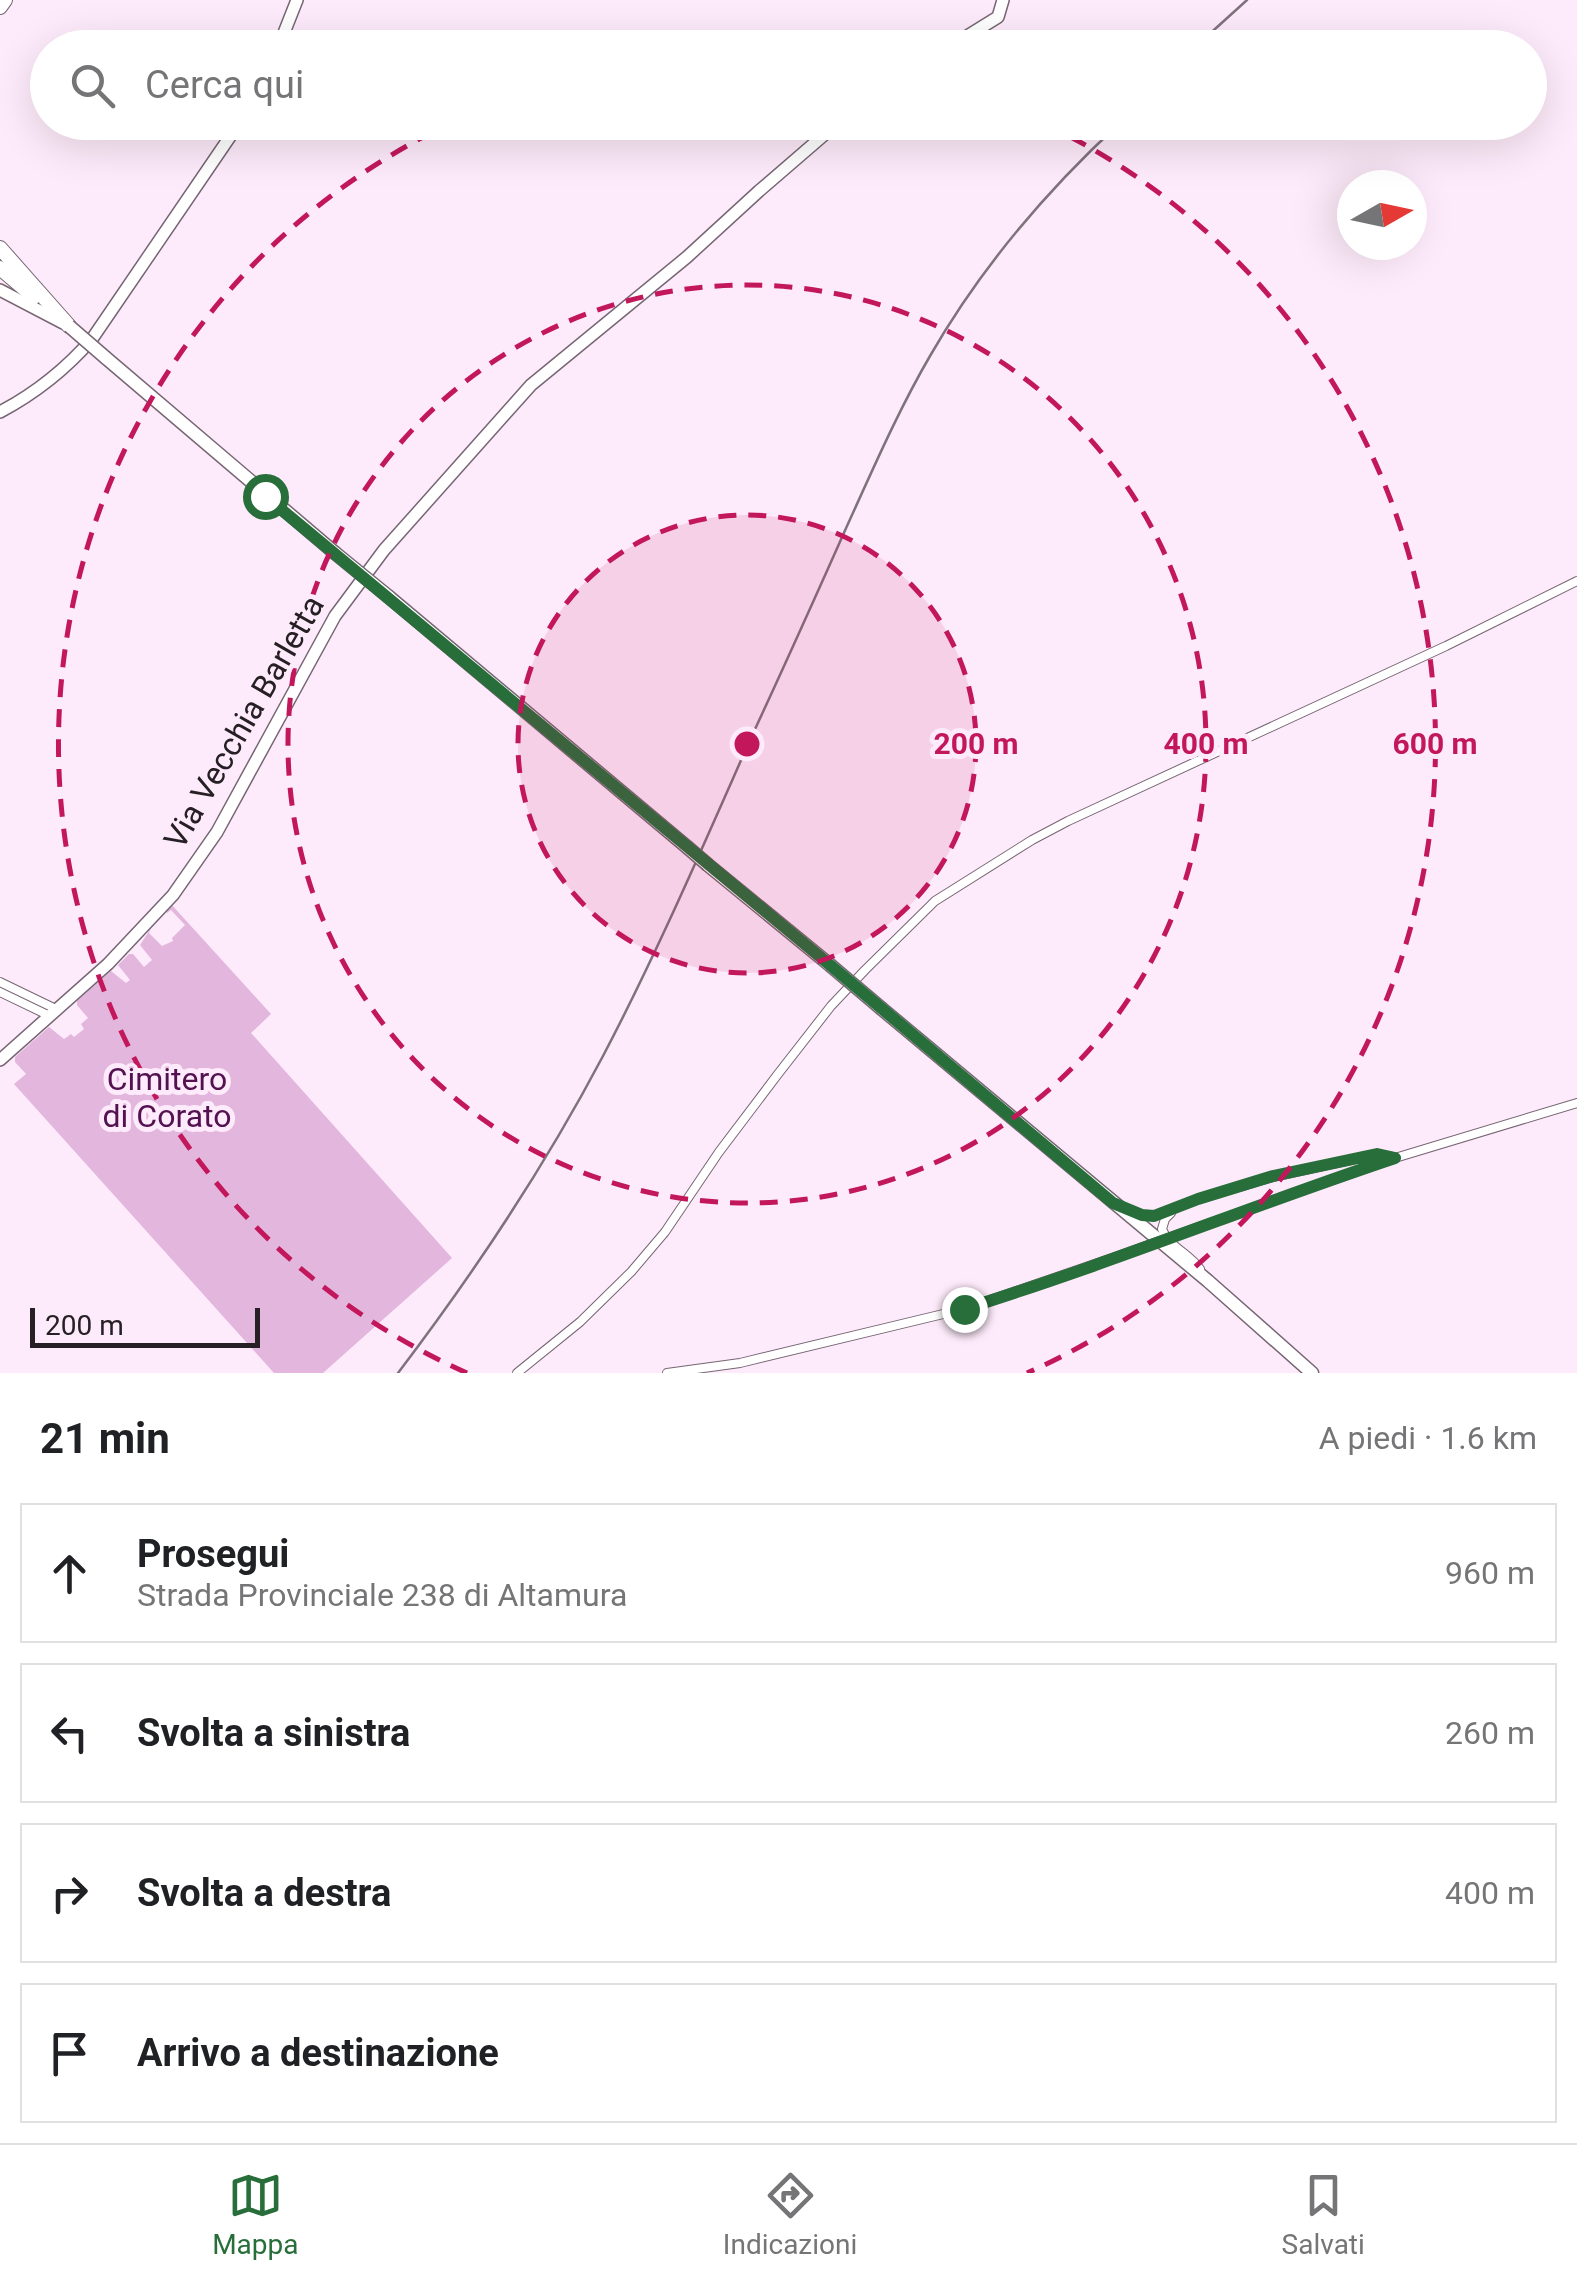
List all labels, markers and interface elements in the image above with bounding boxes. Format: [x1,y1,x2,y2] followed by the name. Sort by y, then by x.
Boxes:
[30,30,1547,140] search box
[65,58,120,113] icon: search
[145,63,304,107] text: Cerca qui
[1337,170,1427,260] north arrow
[243,474,289,520] route start
[156,589,332,855] street label: Via Vecchia Barletta
[729,726,765,762] centre of rings
[933,726,1019,761] text: 200 m
[1163,726,1249,761] text: 400 m
[1392,726,1478,761] text: 600 m
[103,1060,231,1135] park label: Cimitero di Corato
[942,1287,988,1333] route end
[30,1303,260,1348] scale bar
[45,1309,124,1342] text: 200 m
[40,1414,170,1463] text: 21 min
[1319,1419,1537,1457] text: A piedi · 1.6 km
[137,1532,289,1576] text: Prosegui
[42,1546,97,1601] icon: ahead
[1445,1554,1535,1592] text: 960 m
[137,1576,627,1614] text: Strada Provinciale 238 di Altamura
[42,1706,97,1761] icon: left
[137,1711,410,1755] text: Svolta a sinistra
[1445,1714,1535,1752] text: 260 m
[42,1866,97,1921] icon: right
[137,1871,391,1915] text: Svolta a destra
[1445,1874,1535,1912] text: 400 m
[42,2026,97,2081] icon: arrive
[137,2031,499,2075] text: Arrivo a destinazione
[212,2168,299,2261] tab: Mappa
[723,2168,857,2261] tab: Indicazioni
[1282,2168,1365,2261] tab: Salvati

